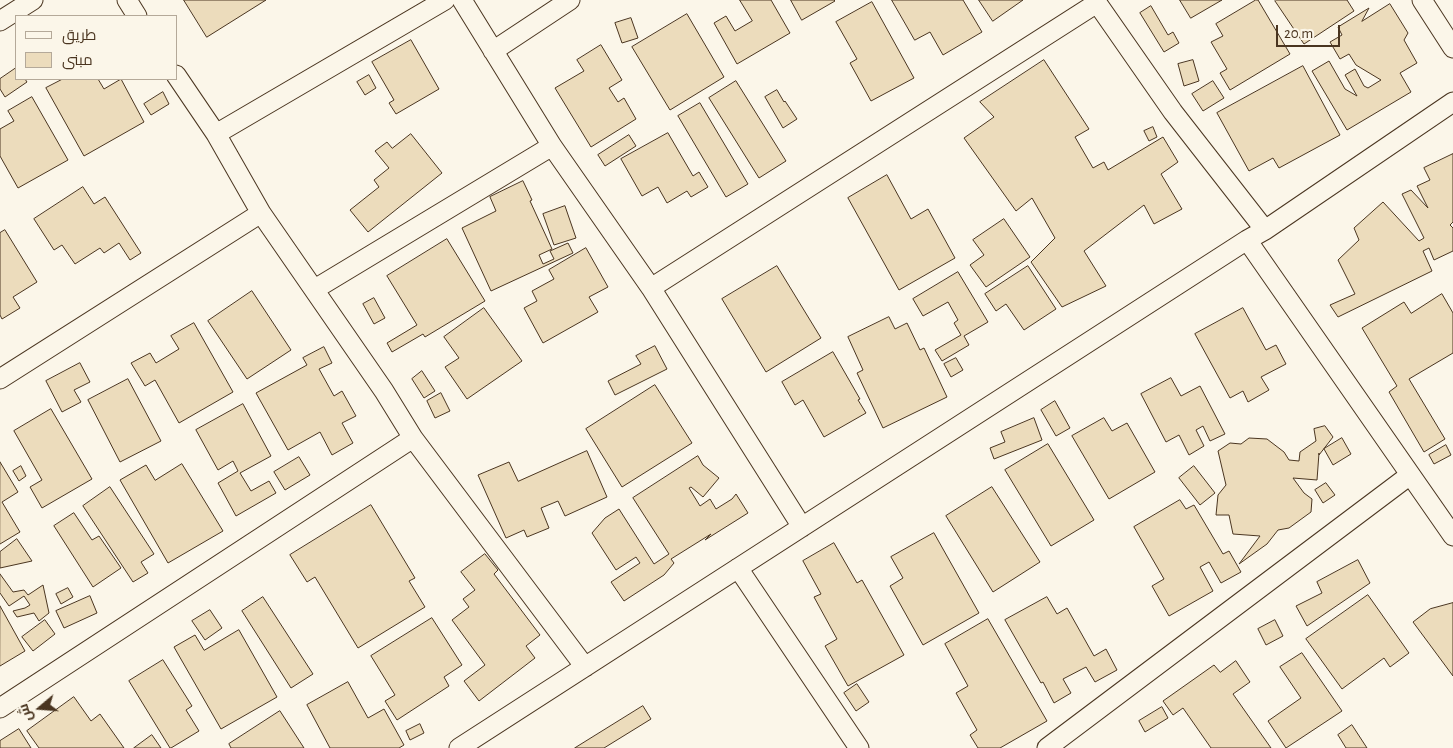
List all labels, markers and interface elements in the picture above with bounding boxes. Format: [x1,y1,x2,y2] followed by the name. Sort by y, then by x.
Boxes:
[15,15,178,80] legend
[1278,15,1342,47] scale bar
[1284,26,1313,41] text: 20 m
[62,28,96,43] text: طريق
[62,53,93,68] text: مبنى
[15,683,65,733] north arrow
[16,702,35,723] text: ش

